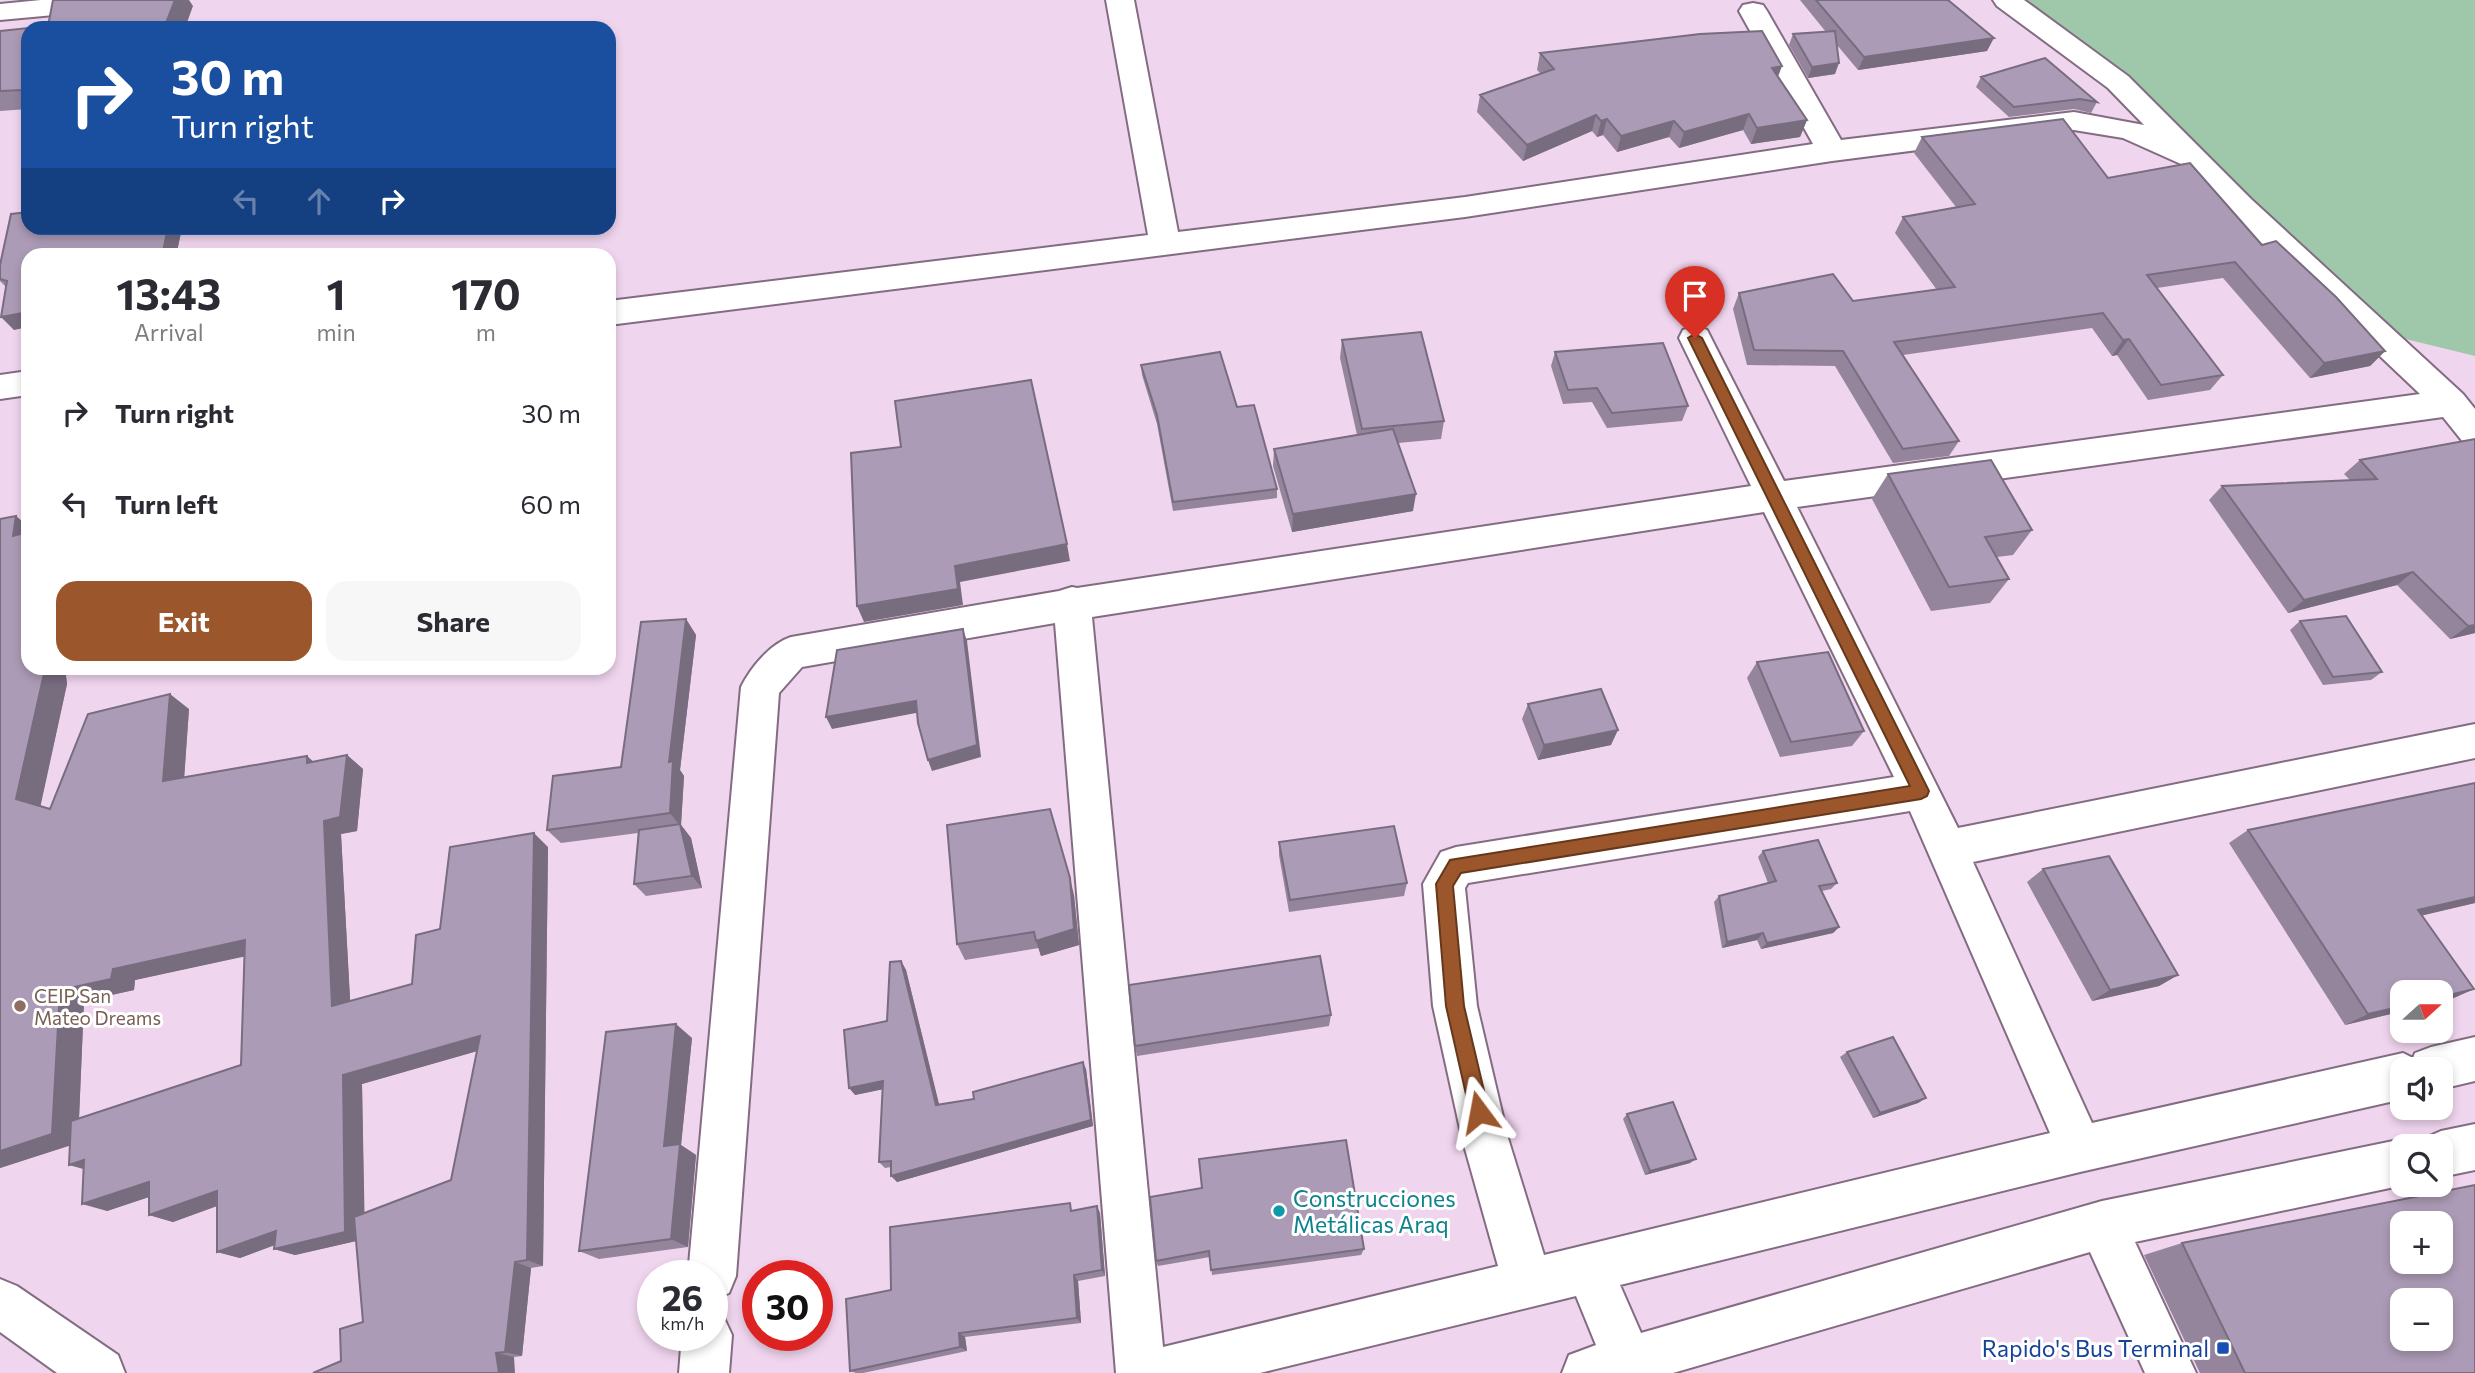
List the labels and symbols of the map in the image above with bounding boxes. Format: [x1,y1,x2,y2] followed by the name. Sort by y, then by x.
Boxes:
[1665,266,1725,338] pin
[2390,980,2454,1043] north arrow
[34,984,161,1029] place label: CEIP San Mateo Dreams
[12,998,28,1014] marker: CEIP San Mateo Dreams
[1442,1075,1516,1149] position arrow
[1293,1184,1456,1238] place label: Construcciones Metálicas Araq
[1271,1203,1287,1219] marker: Construcciones Metálicas Araq
[742,1260,833,1351] speed limit sign: 30
[1982,1334,2209,1362] place label: Rapido's Bus Terminal
[2215,1340,2231,1356] marker: Rapido's Bus Terminal

